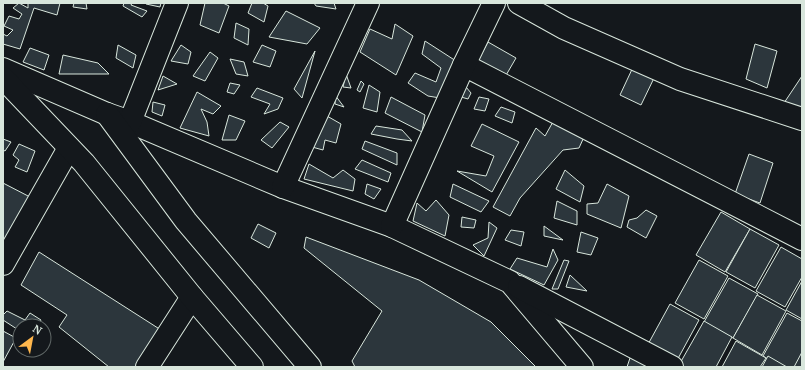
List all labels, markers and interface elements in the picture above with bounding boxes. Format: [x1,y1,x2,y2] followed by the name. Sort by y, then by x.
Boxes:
[12,318,52,358] north arrow
[30,321,45,338] text: N

